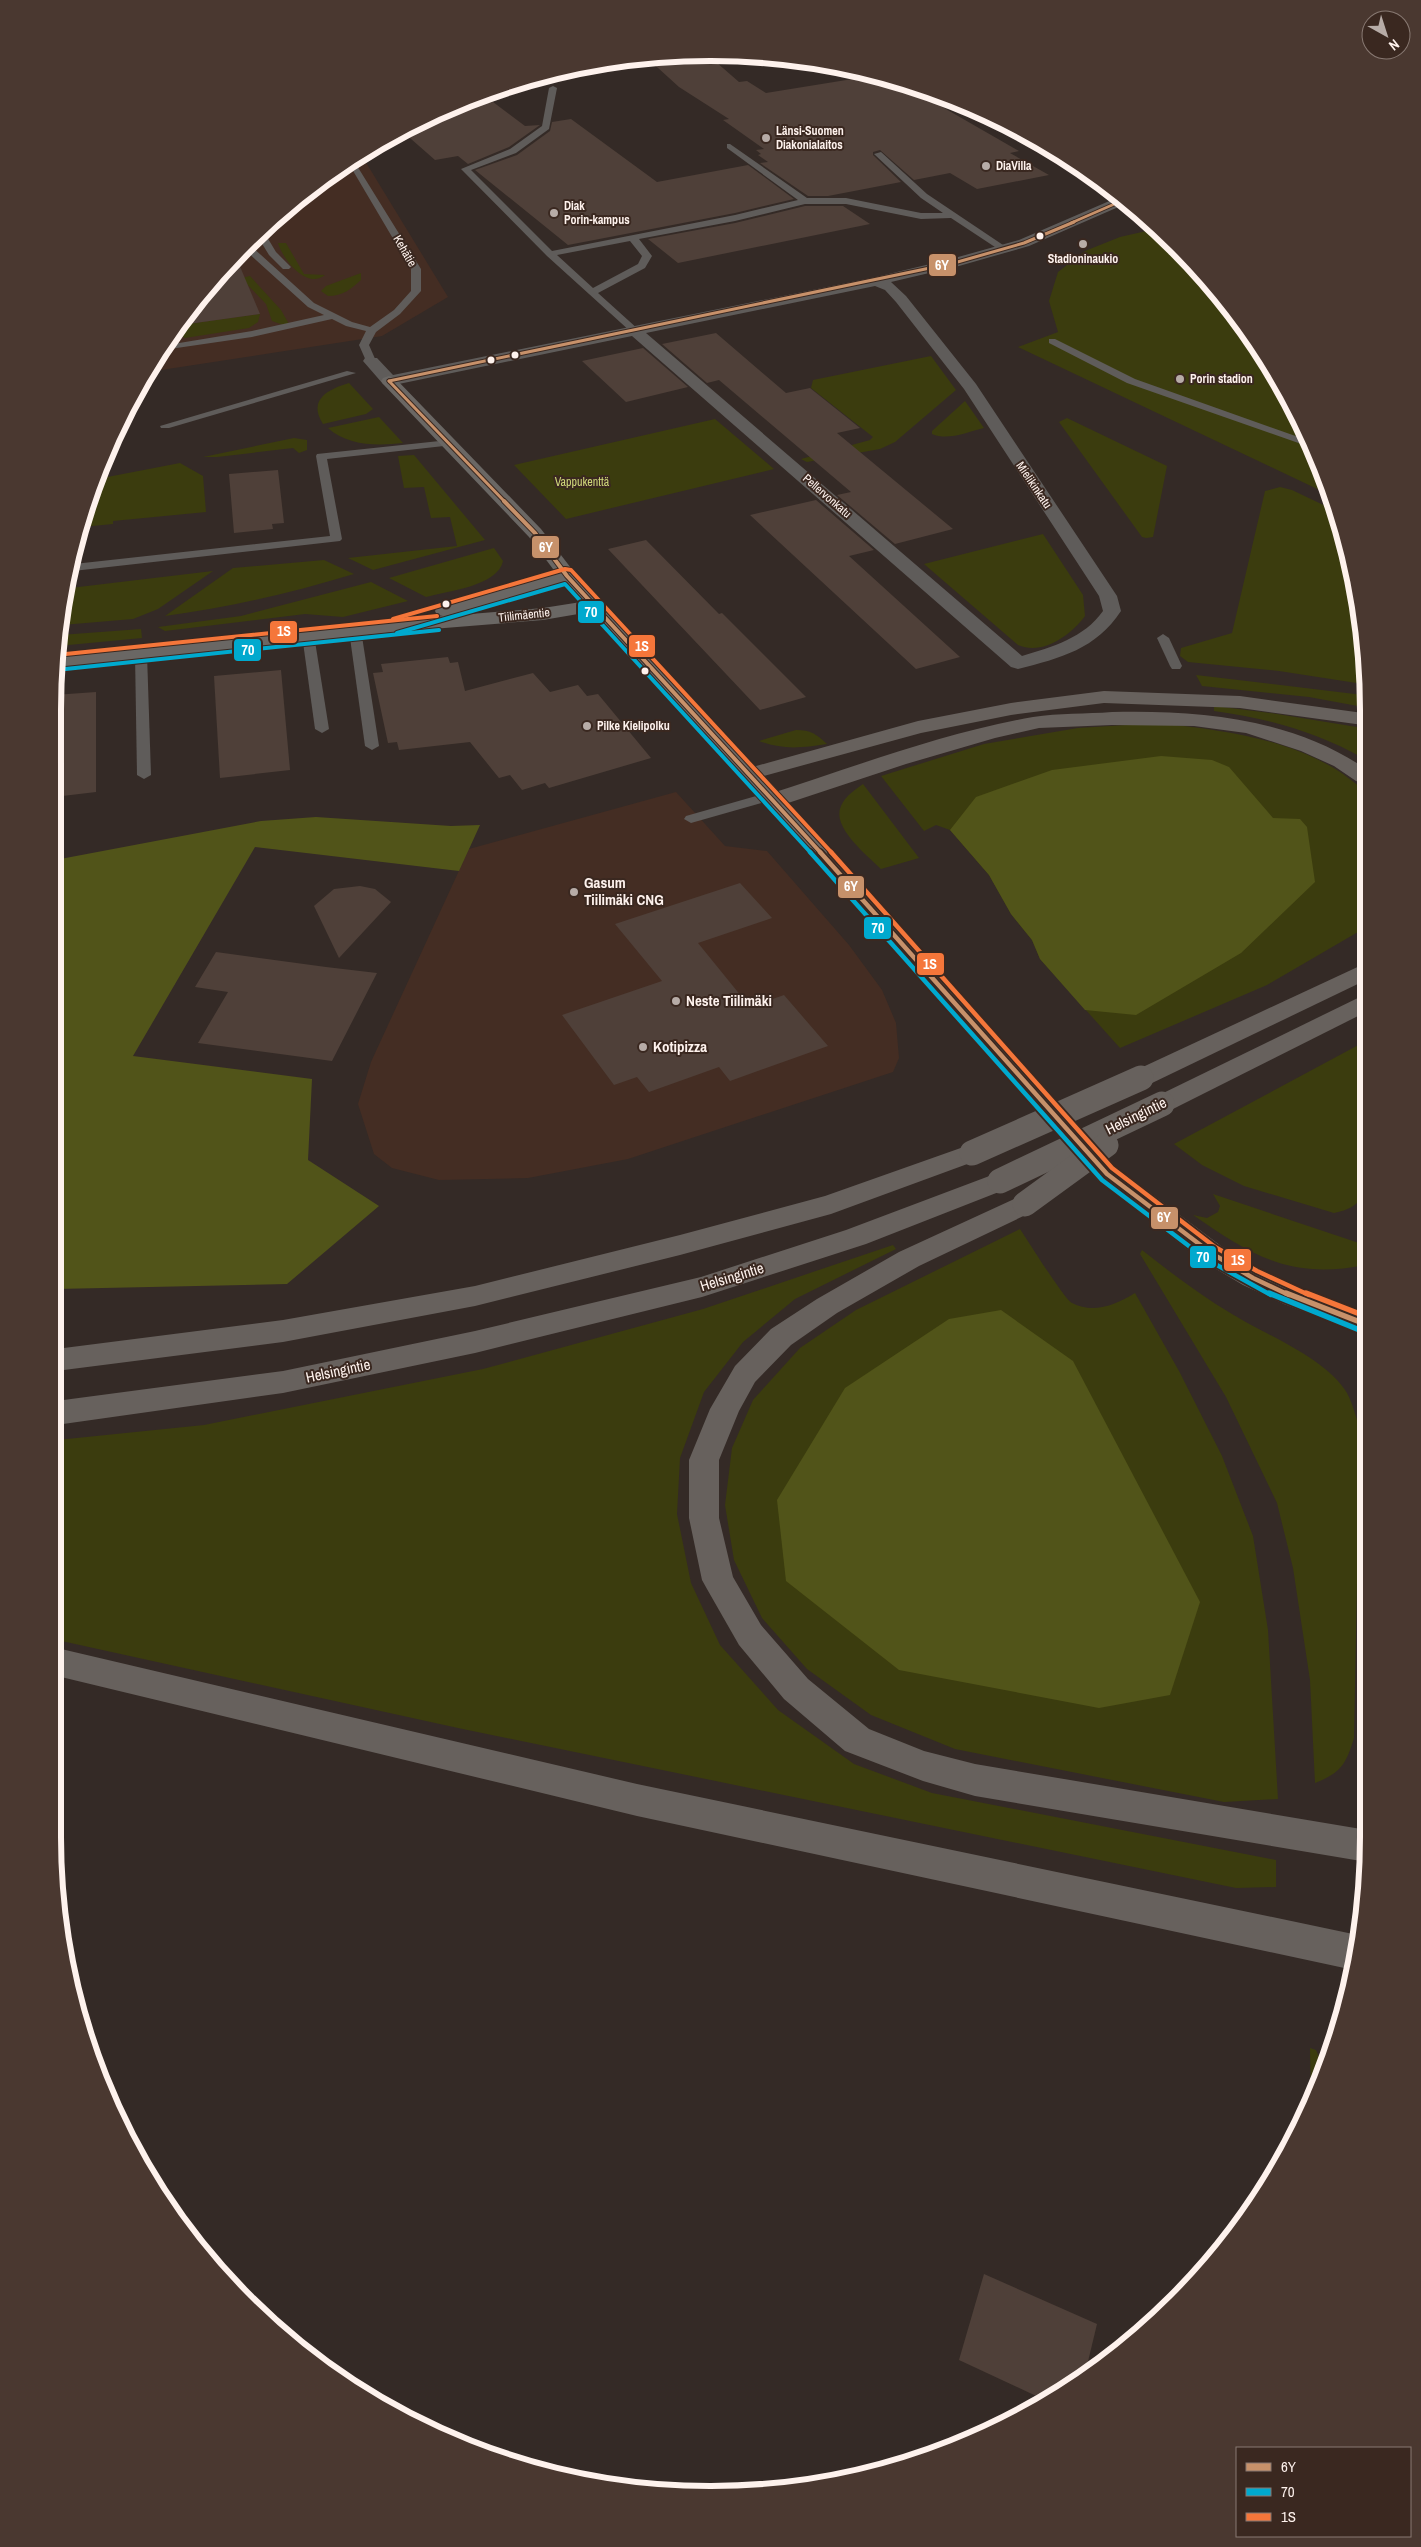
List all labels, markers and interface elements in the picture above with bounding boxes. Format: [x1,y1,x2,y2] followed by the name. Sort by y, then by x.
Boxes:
[1361,10,1411,60] north arrow
[1385,35,1403,55] text: N
[776,123,844,153] place label: Länsi-Suomen Diakonialaitos
[760,132,772,144] marker: Länsi-Suomen Diakonialaitos
[996,158,1032,174] place label: DiaVilla
[980,160,992,172] marker: DiaVilla
[564,198,630,228] place label: Diak Porin-kampus
[548,207,560,219] marker: Diak Porin-kampus
[1035,231,1045,241] unlabelled marker
[390,232,420,270] street label: Kehätie
[1077,238,1089,250] marker: Stadioninaukio
[1048,251,1118,267] place label: Stadioninaukio
[928,253,957,277] line badge: 6Y
[935,256,949,274] text: 6Y
[510,350,520,360] unlabelled marker
[486,355,496,365] unlabelled marker
[1190,371,1253,387] place label: Porin stadion
[1174,373,1186,385] marker: Porin stadion
[1013,459,1055,511] street label: Mielikinkatu
[799,470,855,522] street label: Pellervonkatu
[555,474,610,490] park label: Vappukenttä
[531,535,560,559] line badge: 6Y
[539,538,553,556] text: 6Y
[441,599,451,609] unlabelled marker
[577,600,605,624] line badge: 70
[585,603,597,621] text: 70
[497,604,551,626] street label: Tiilimäentie
[269,620,298,644] line badge: 1S
[277,622,291,640] text: 1S
[628,634,656,658] line badge: 1S
[635,637,649,655] text: 1S
[233,638,262,662] line badge: 70
[242,641,254,659] text: 70
[640,666,650,676] unlabelled marker
[597,718,670,734] place label: Pilke Kielipolku
[581,720,593,732] marker: Pilke Kielipolku
[584,872,664,910] place label: Gasum Tiilimäki CNG
[837,875,865,899] line badge: 6Y
[844,877,858,895] text: 6Y
[568,886,580,898] marker: Gasum Tiilimäki CNG
[863,916,892,940] line badge: 70
[872,919,884,937] text: 70
[916,952,945,976] line badge: 1S
[923,955,937,973] text: 1S
[686,990,772,1011] place label: Neste Tiilimäki
[670,995,682,1007] marker: Neste Tiilimäki
[653,1036,707,1057] place label: Kotipizza
[637,1041,649,1053] marker: Kotipizza
[1102,1092,1170,1139] street label: Helsingintie
[1150,1206,1179,1230] line badge: 6Y
[1157,1208,1171,1226] text: 6Y
[1189,1245,1217,1269] line badge: 70
[1197,1248,1209,1266] text: 70
[1223,1248,1252,1272] line badge: 1S
[1231,1251,1245,1269] text: 1S
[697,1257,766,1296] street label: Helsingintie
[304,1353,372,1388] street label: Helsingintie
[1236,2447,1411,2537] legend
[1281,2456,1297,2477] text: 6Y
[1281,2481,1295,2502] text: 70
[1281,2506,1296,2527] text: 1S

